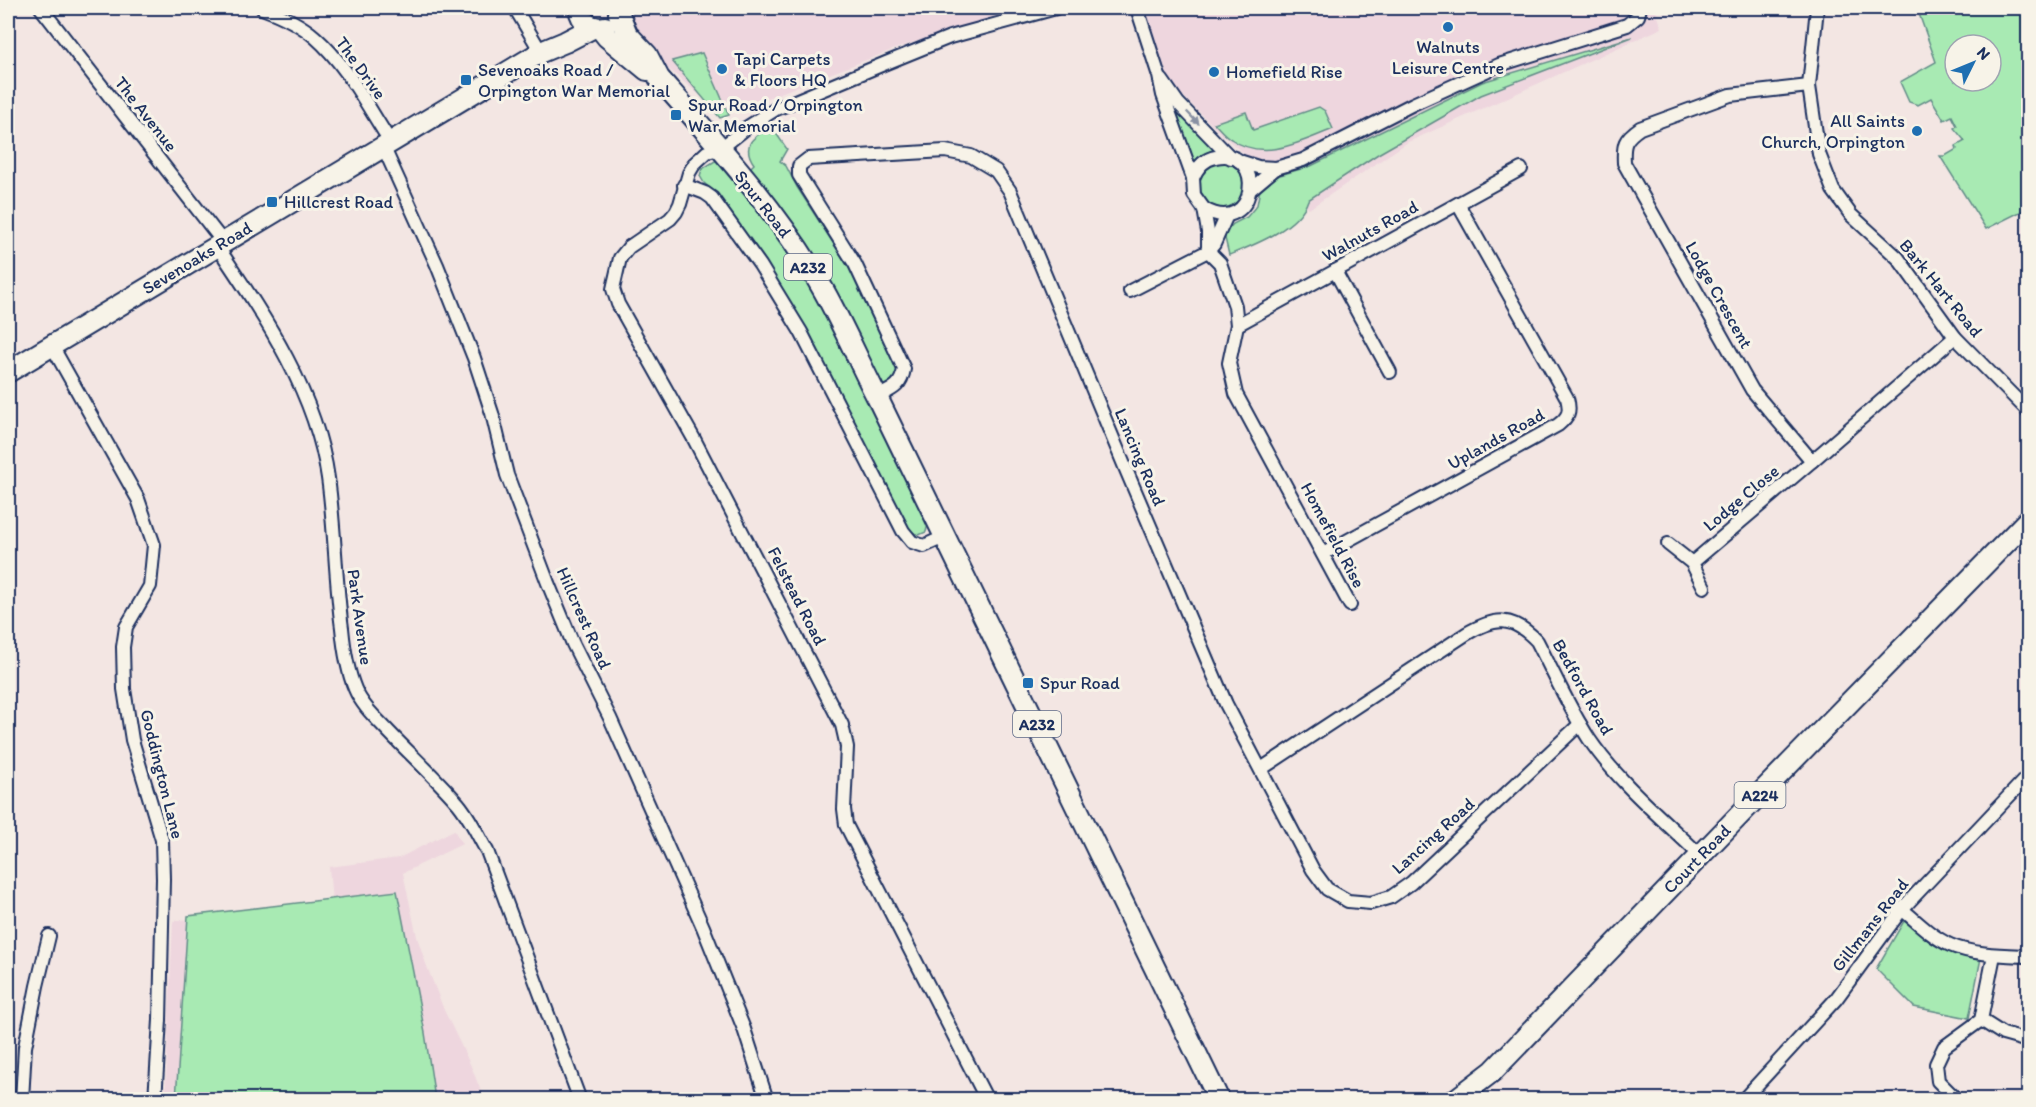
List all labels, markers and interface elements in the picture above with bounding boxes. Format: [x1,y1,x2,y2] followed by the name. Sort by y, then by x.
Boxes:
[1441,20,1455,34] marker: Walnuts Leisure Centre
[331,32,391,104] street label: The Drive
[1943,33,2003,93] north arrow
[1392,36,1504,79] place label: Walnuts Leisure Centre
[1973,43,1994,64] text: N
[734,48,830,91] place label: Tapi Carpets & Floors HQ
[478,59,670,102] place label: Sevenoaks Road / Orpington War Memorial
[1226,61,1342,83] place label: Homefield Rise
[715,62,729,76] marker: Tapi Carpets & Floors HQ
[1207,65,1221,79] marker: Homefield Rise
[110,72,182,156] street label: The Avenue
[459,73,473,87] marker: Sevenoaks Road / Orpington War Memorial
[688,94,863,137] place label: Spur Road / Orpington War Memorial
[669,108,683,122] marker: Spur Road / Orpington War Memorial
[1761,110,1905,153] place label: All Saints Church, Orpington
[1186,111,1200,126] one-way arrow
[1910,124,1924,138] marker: All Saints Church, Orpington
[730,166,796,242] street label: Spur Road
[284,191,394,213] place label: Hillcrest Road
[265,195,279,209] marker: Hillcrest Road
[1318,195,1422,266] street label: Walnuts Road
[138,216,256,299] street label: Sevenoaks Road
[1895,234,1988,342] street label: Bark Hart Road
[1680,238,1758,353] street label: Lodge Crescent
[784,254,832,280] road number: A232
[1444,403,1548,475] street label: Uplands Road
[1110,405,1171,509] street label: Lancing Road
[1699,460,1783,536] street label: Lodge Close
[1296,478,1370,592] street label: Homefield Rise
[763,543,831,649] street label: Felstead Road
[552,563,616,673] street label: Hillcrest Road
[342,568,378,666] street label: Park Avenue
[1548,635,1619,739] street label: Bedford Road
[1040,672,1120,694] place label: Spur Road
[1021,676,1035,690] marker: Spur Road
[135,707,189,841] street label: Goddington Lane
[1013,711,1061,737] road number: A232
[1734,782,1786,808] road number: A224
[1387,793,1479,879] street label: Lancing Road
[1659,820,1736,898] street label: Court Road
[1827,874,1913,976] street label: Gillmans Road

